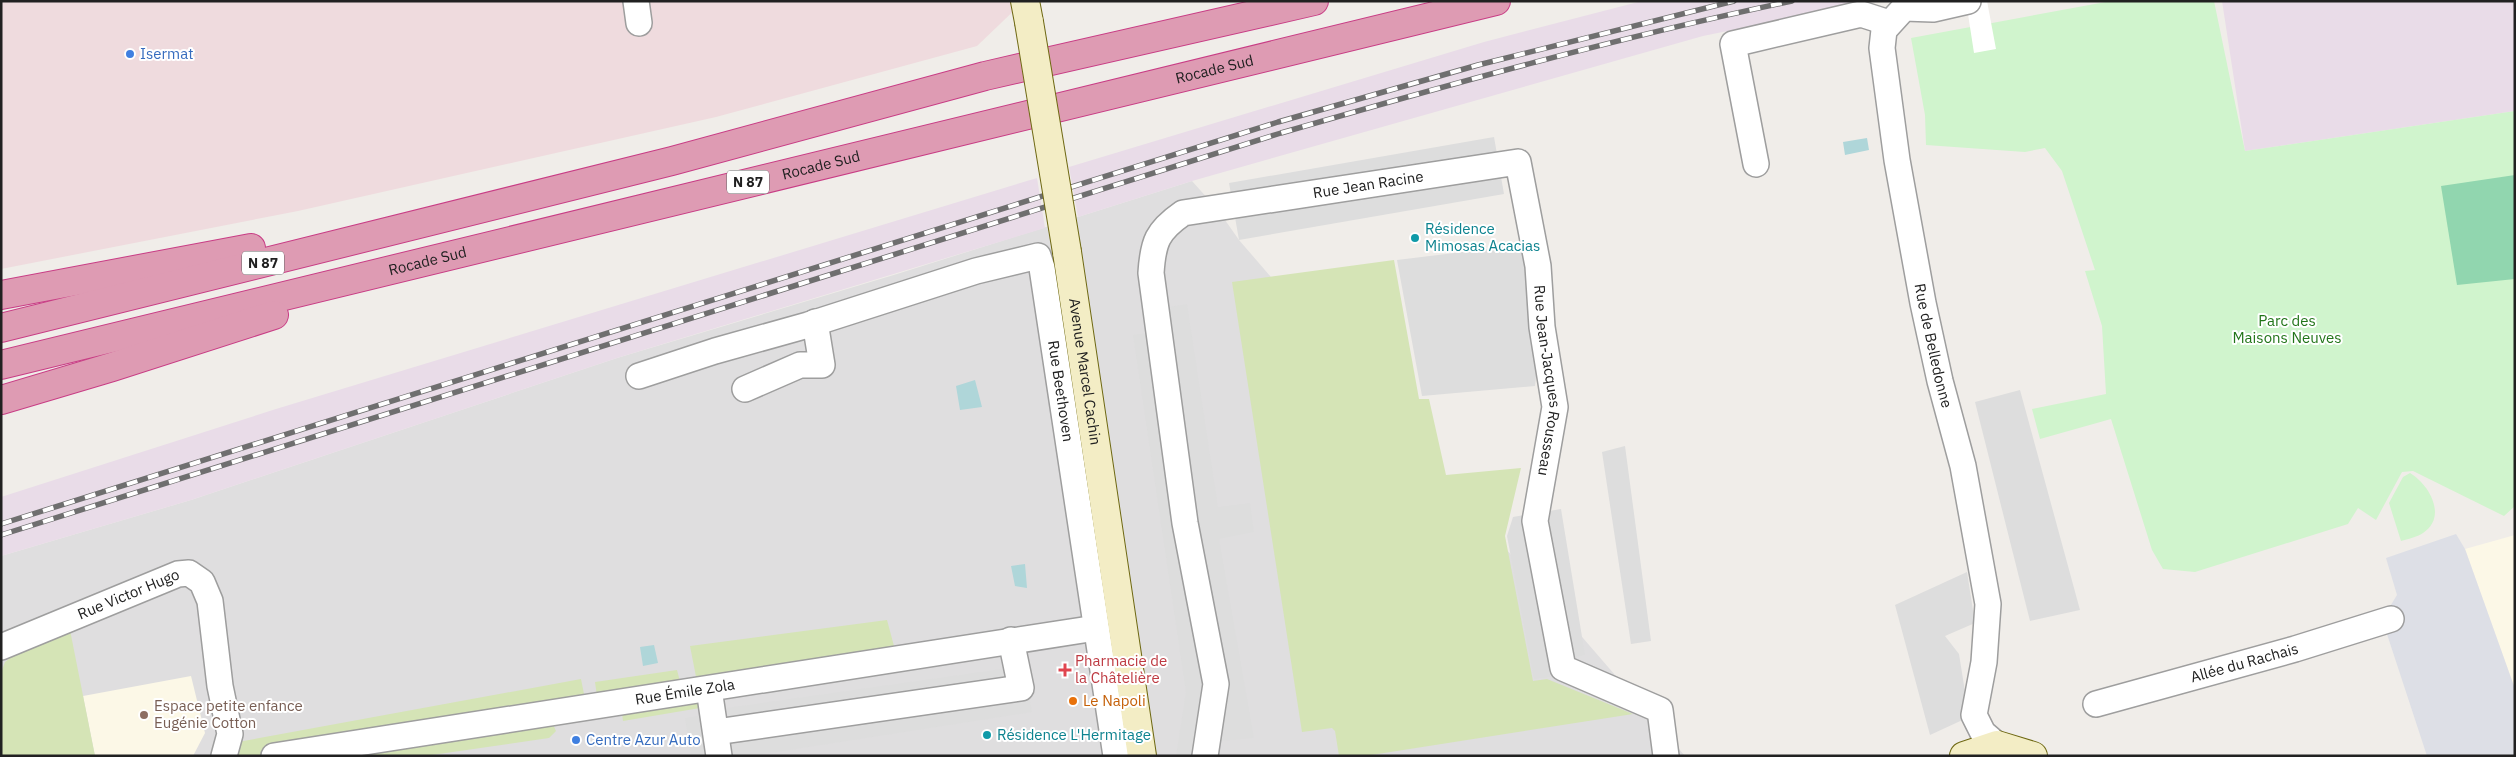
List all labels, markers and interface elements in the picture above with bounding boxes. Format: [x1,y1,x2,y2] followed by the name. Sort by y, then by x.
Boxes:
[140,44,193,63] place label: Isermat
[124,48,136,60] marker: Isermat
[1173,50,1255,88] street label: Rocade Sud
[780,146,862,184] street label: Rocade Sud
[1312,167,1425,202] street label: Rue Jean Racine
[727,170,769,193] road number: N 87
[1425,219,1540,255] place label: Résidence Mimosas Acacias
[1409,232,1421,244] marker: Résidence Mimosas Acacias
[386,242,468,279] street label: Rocade Sud
[242,252,284,274] road number: N 87
[1911,282,1957,410] street label: Rue de Belledonne
[1530,284,1565,478] street label: Rue Jean-Jacques Rousseau
[1065,297,1106,446] street label: Avenue Marcel Cachin
[2232,311,2342,347] park label: Parc des Maisons Neuves
[1044,339,1078,443] street label: Rue Beethoven
[75,564,182,623] street label: Rue Victor Hugo
[2188,639,2300,686] street label: Allée du Rachais
[1075,651,1167,687] place label: Pharmacie de la Châtelière
[1059,664,1071,676] marker: Pharmacie de la Châtelière
[634,674,736,709] street label: Rue Émile Zola
[1083,691,1146,710] place label: Le Napoli
[1067,695,1079,707] marker: Le Napoli
[154,696,303,732] place label: Espace petite enfance Eugénie Cotton
[138,709,150,721] marker: Espace petite enfance Eugénie Cotton
[997,725,1151,744] place label: Résidence L'Hermitage
[981,729,993,741] marker: Résidence L'Hermitage
[586,730,701,749] place label: Centre Azur Auto
[570,734,582,746] marker: Centre Azur Auto

